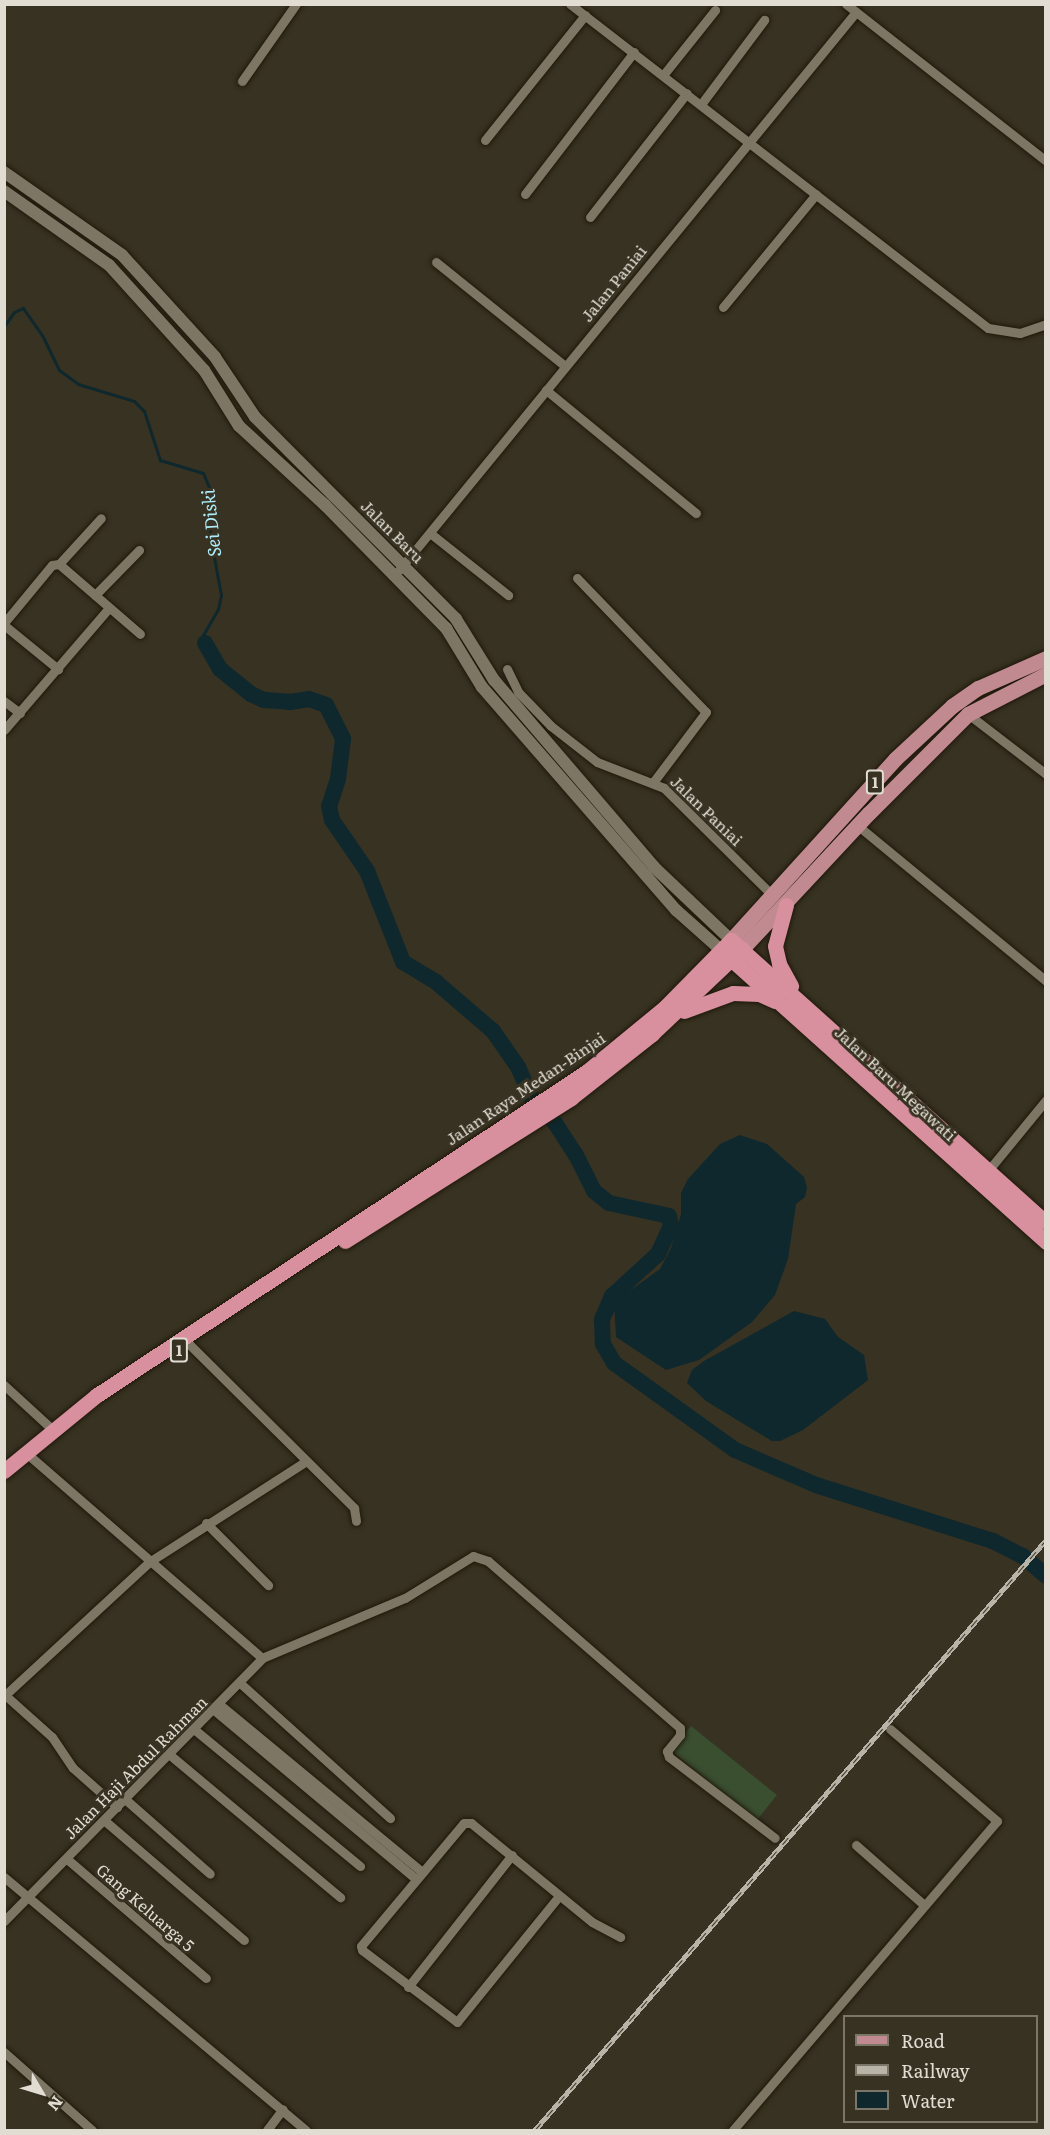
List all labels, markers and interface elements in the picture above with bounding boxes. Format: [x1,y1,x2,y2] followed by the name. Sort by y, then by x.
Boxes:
[576,241,650,325] street label: Jalan Paniai
[197,488,225,558] water label: Sei Diski
[357,495,429,567] street label: Jalan Baru
[864,770,886,794] road number: 1
[667,771,747,849] street label: Jalan Paniai
[831,1022,961,1144] street label: Jalan Baru Megawati
[442,1028,608,1148] street label: Jalan Raya Medan-Binjai
[168,1338,190,1362] road number: 1
[60,1692,210,1842] street label: Jalan Haji Abdul Rahman
[93,1859,199,1955] street label: Gang Keluarga 5
[843,2015,1038,2123] legend
[901,2027,945,2054] text: Road
[901,2057,970,2084] text: Railway
[12,2063,72,2123] north arrow
[901,2087,954,2114] text: Water
[43,2091,70,2117] text: N

